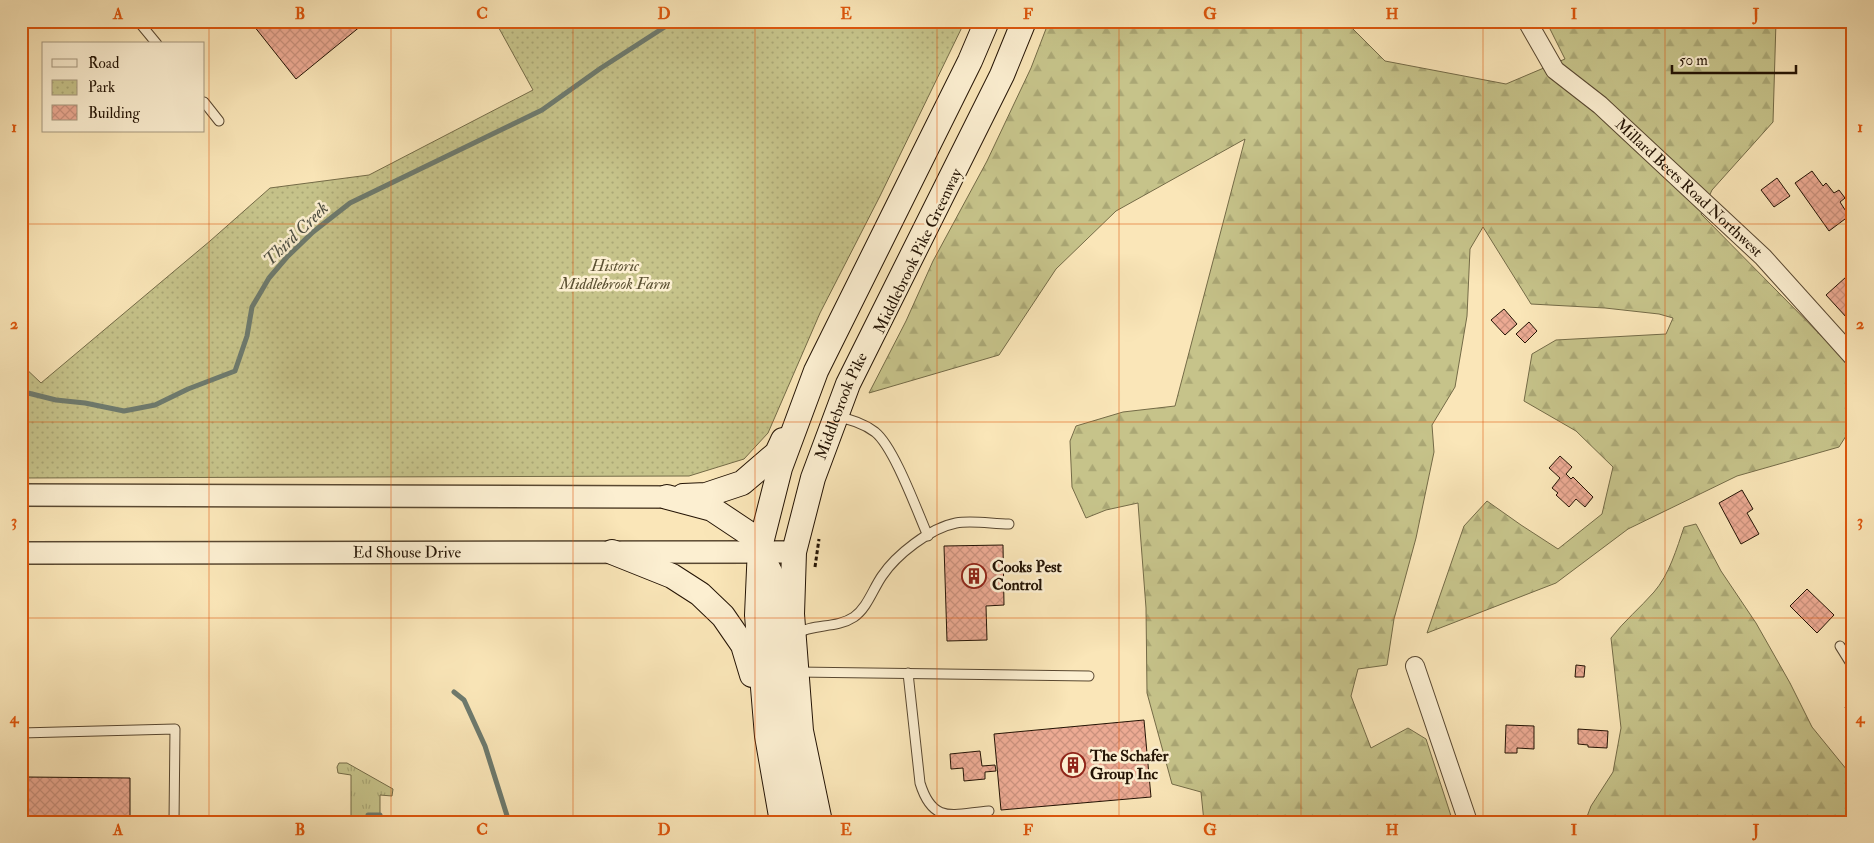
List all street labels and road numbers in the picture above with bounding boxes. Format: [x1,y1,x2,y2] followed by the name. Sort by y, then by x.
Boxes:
[1611,114,1767,262] street label: Millard Beets Road Northwest
[869,164,967,337] street label: Middlebrook Pike Greenway
[811,349,872,462] street label: Middlebrook Pike
[353,542,461,563] street label: Ed Shouse Drive

